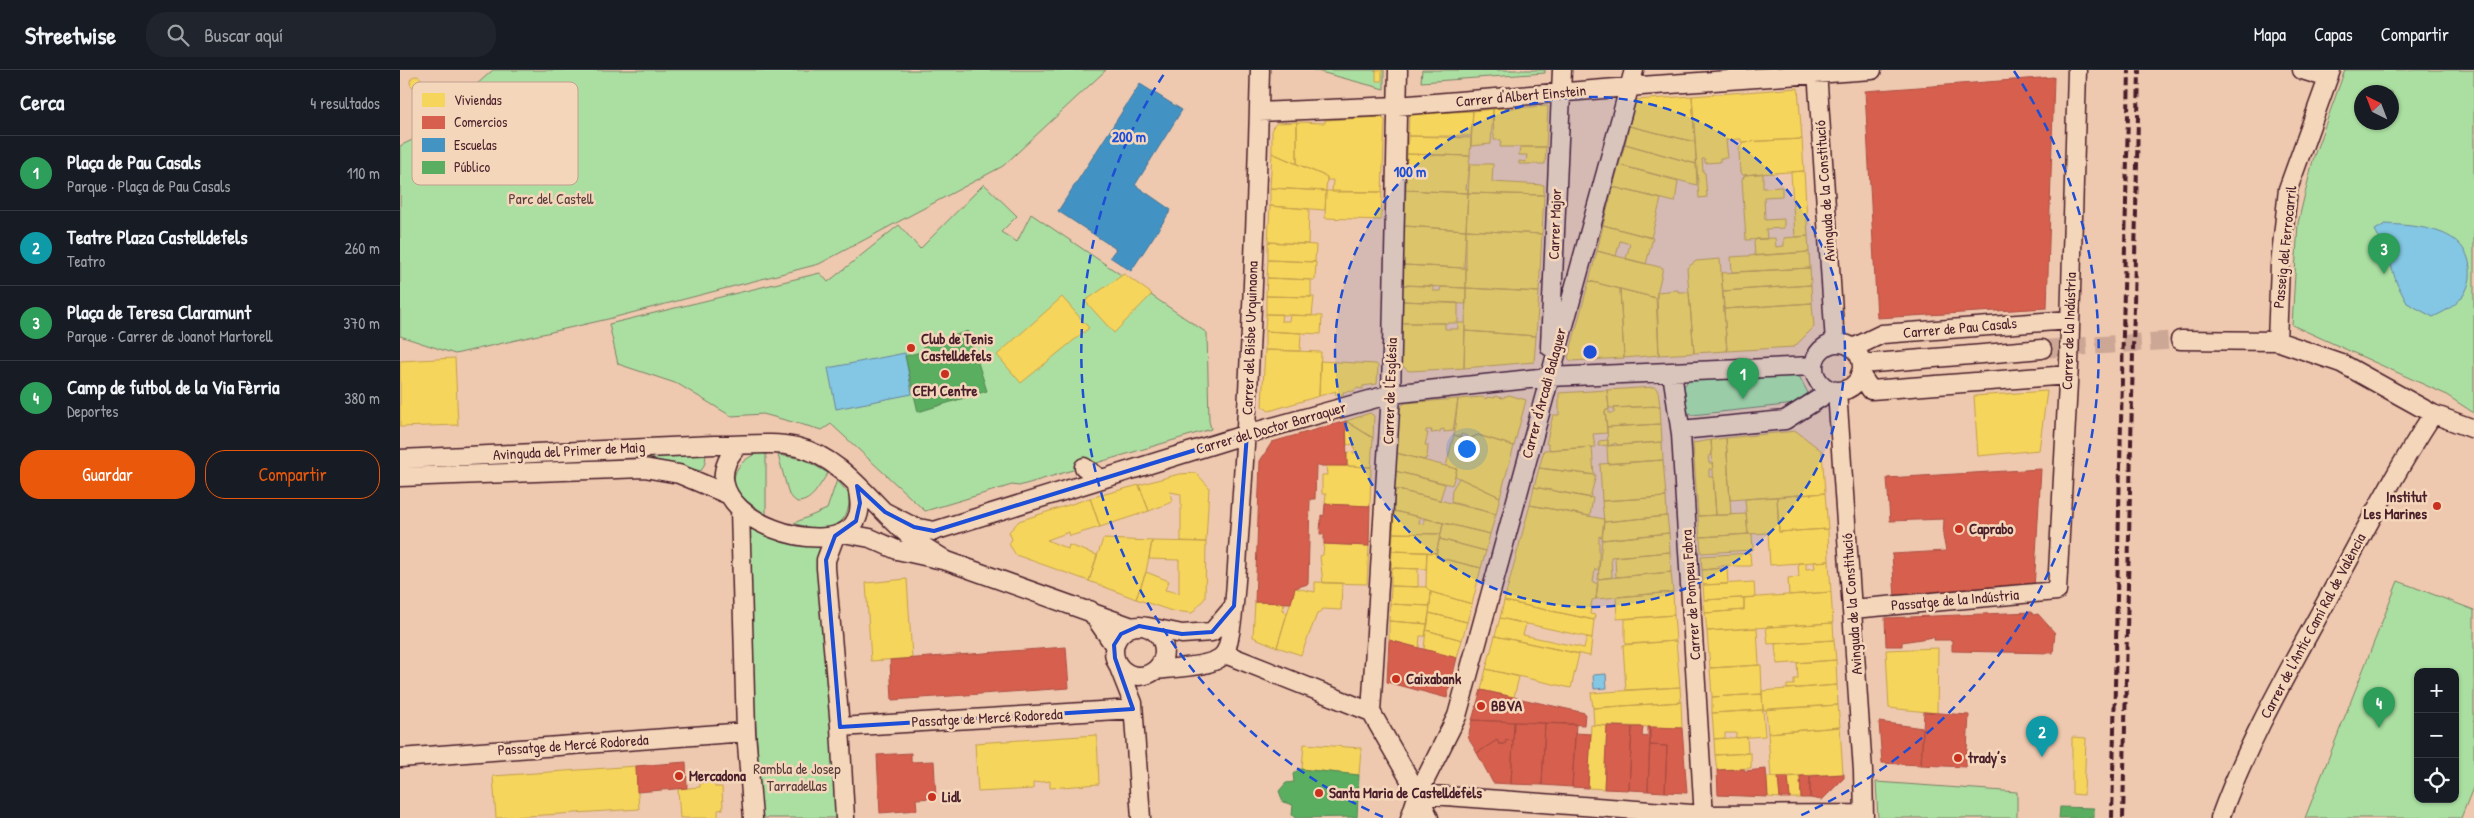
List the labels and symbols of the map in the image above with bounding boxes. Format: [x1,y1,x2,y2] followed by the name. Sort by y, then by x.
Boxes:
[1455,79,1587,112] street label: Carrer d'Albert Einstein
[412,82,578,185] legend
[2354,85,2399,130] north arrow
[454,90,502,109] text: Viviendas
[454,112,507,131] text: Comercios
[1809,120,1840,262] street label: Avinguda de la Constitució
[1112,126,1146,147] text: 200 m
[454,135,497,154] text: Escuelas
[454,157,490,176] text: Público
[1394,161,1426,182] text: 100 m
[2268,185,2301,309] street label: Passeig del Ferrocarril
[509,188,594,209] park label: Parc del Castell
[1543,188,1566,260] street label: Carrer Major
[2368,233,2400,274] pin: 3
[1236,260,1263,415] street label: Carrer del Bisbe Urquinaona
[2056,272,2081,390] street label: Carrer de la Indústria
[1902,312,2018,343] street label: Carrer de Pau Casals
[1516,325,1571,460] street label: Carrer d'Arcadi Balaguer
[921,328,993,366] place label: Club de Tenis Castelldefels
[1377,337,1402,445] street label: Carrer de l'Església
[905,342,917,354] marker: Club de Tenis Castelldefels
[1581,343,1599,361] centre of rings
[1727,358,1759,399] pin: 1
[939,368,951,380] marker: CEM Centre
[912,380,978,401] place label: CEM Centre
[1193,396,1349,459] street label: Carrer del Doctor Barraquer
[492,436,646,465] street label: Avinguda del Primer de Maig
[1454,436,1480,462] your location
[2364,486,2428,524] place label: Institut Les Marines
[2431,500,2443,512] marker: Institut Les Marines
[1969,518,2013,540] place label: Caprabo
[1953,523,1965,535] marker: Caprabo
[1675,529,1706,661] street label: Carrer de Pompeu Fabra
[2255,529,2370,722] street label: Carrer de l'Antic Camí Ral de València
[1836,533,1867,675] street label: Avinguda de la Constitució
[1890,583,2020,616] street label: Passatge de la Indústria
[1406,668,1462,689] place label: Caixabank
[1390,673,1402,685] marker: Caixabank
[2363,687,2395,728] pin: 4
[1491,695,1523,716] place label: BBVA
[1475,700,1487,712] marker: BBVA
[911,703,1063,732] street label: Passatge de Mercé Rodoreda
[2026,716,2058,757] pin: 2
[497,729,649,760] street label: Passatge de Mercé Rodoreda
[1967,747,2006,769] place label: trady’s
[1952,752,1964,764] marker: trady’s
[753,758,841,796] park label: Rambla de Josep Tarradellas
[689,765,746,786] place label: Mercadona
[673,770,685,782] marker: Mercadona
[1329,782,1482,803] place label: Santa Maria de Castelldefels
[942,786,962,807] place label: Lidl
[1313,787,1325,799] marker: Santa Maria de Castelldefels
[926,791,938,803] marker: Lidl

